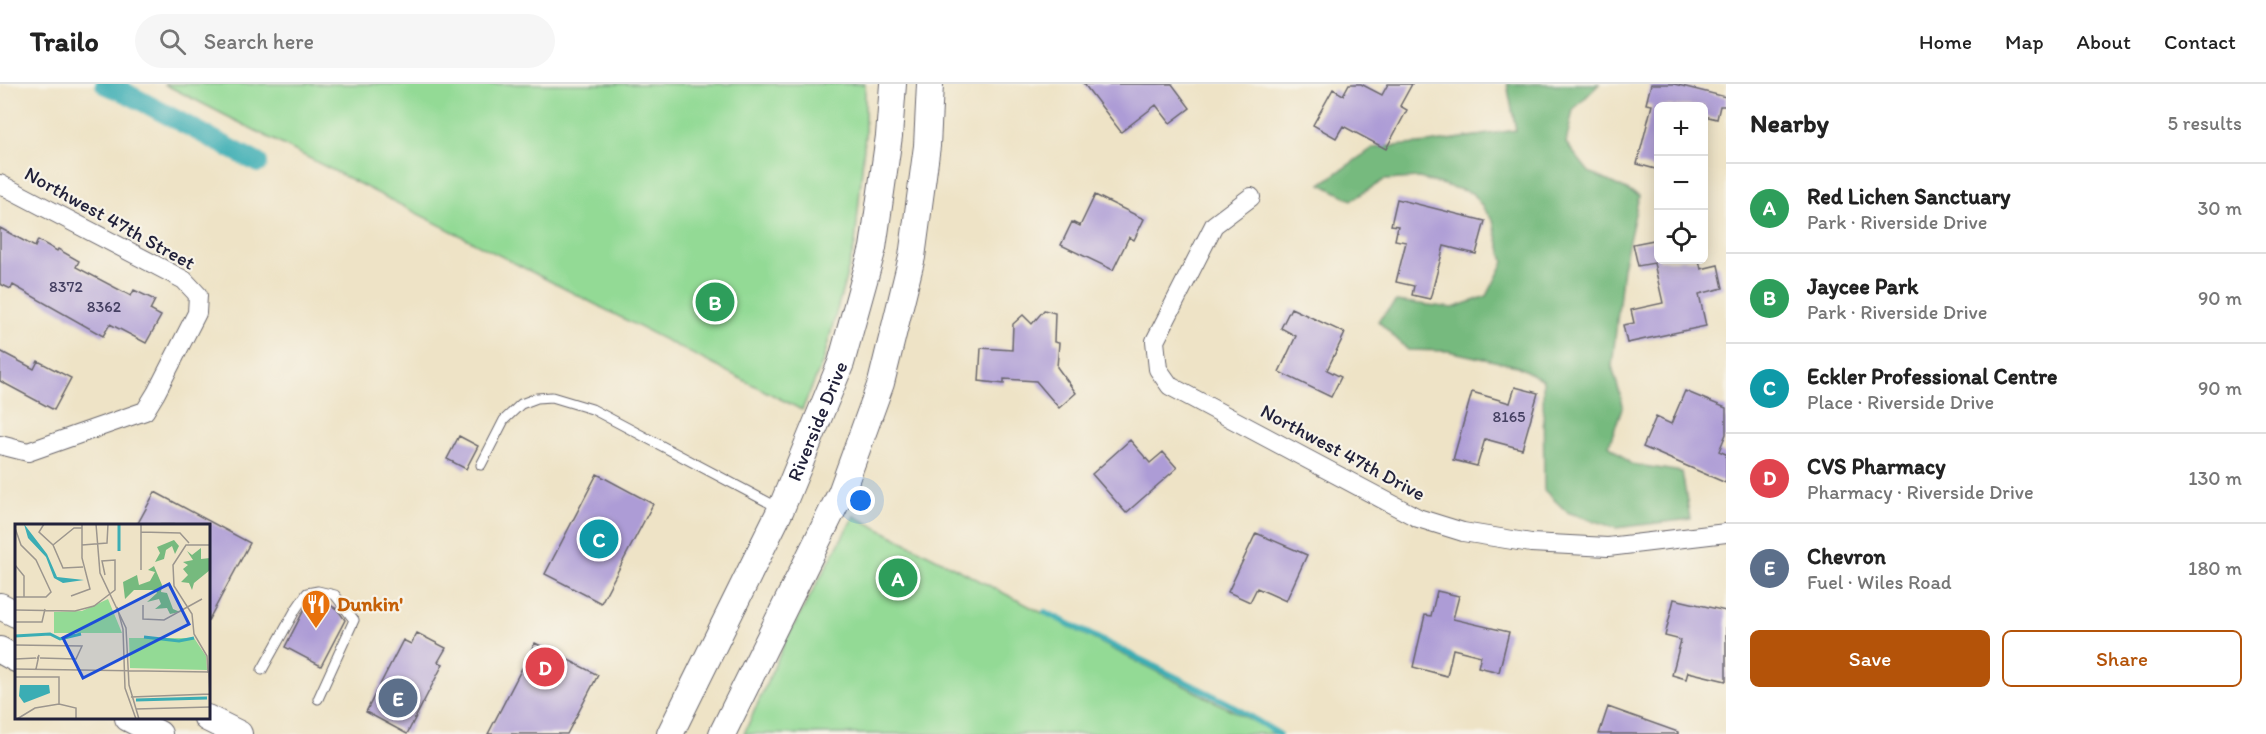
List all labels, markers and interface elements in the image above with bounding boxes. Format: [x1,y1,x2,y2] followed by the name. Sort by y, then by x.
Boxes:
[135,14,555,68] search box
[30,24,99,58] text: Trailo
[156,25,189,58] icon: search
[204,28,314,55] text: Search here
[1919,29,1972,54] text: Home
[2005,29,2044,54] text: Map
[2077,29,2131,54] text: About
[2164,29,2236,54] text: Contact
[1654,102,1708,264] map controls
[1654,102,1708,156] button: +
[1750,107,1829,139] text: Nearby
[2168,111,2242,135] text: 5 results
[1654,156,1708,210] button: −
[21,161,200,275] street label: Northwest 47th Street
[1807,183,2010,210] text: Red Lichen Sanctuary
[1763,196,1776,220] text: A
[2197,196,2242,220] text: 30 m
[1654,210,1708,264] button: locate
[1807,210,1988,234] text: Park · Riverside Drive
[1807,273,1918,300] text: Jaycee Park
[49,277,84,296] house number: 8372
[696,280,734,324] pin: B
[1763,286,1776,310] text: B
[2198,286,2242,310] text: 90 m
[87,297,122,316] house number: 8362
[1807,300,1988,324] text: Park · Riverside Drive
[782,358,852,485] street label: Riverside Drive
[1807,363,2057,390] text: Eckler Professional Centre
[1763,376,1776,400] text: C
[2198,376,2242,400] text: 90 m
[1807,390,1994,414] text: Place · Riverside Drive
[1257,398,1429,506] street label: Northwest 47th Drive
[1492,407,1526,426] house number: 8165
[1807,453,1946,480] text: CVS Pharmacy
[1763,466,1776,490] text: D
[2188,466,2242,490] text: 130 m
[1807,480,2034,504] text: Pharmacy · Riverside Drive
[846,486,875,515] your location
[580,516,618,562] pin: C
[15,524,210,719] inset map
[1807,543,1886,570] text: Chevron
[878,556,918,600] pin: A
[1764,556,1775,580] text: E
[2188,556,2242,580] text: 180 m
[1807,570,1952,594] text: Fuel · Wiles Road
[300,588,332,630] restaurant icon: Dunkin'
[337,592,403,616] place label: Dunkin'
[1750,630,1990,687] button: Save
[2002,630,2242,687] button: Share
[526,644,564,690] pin: D
[378,676,418,720] pin: E

